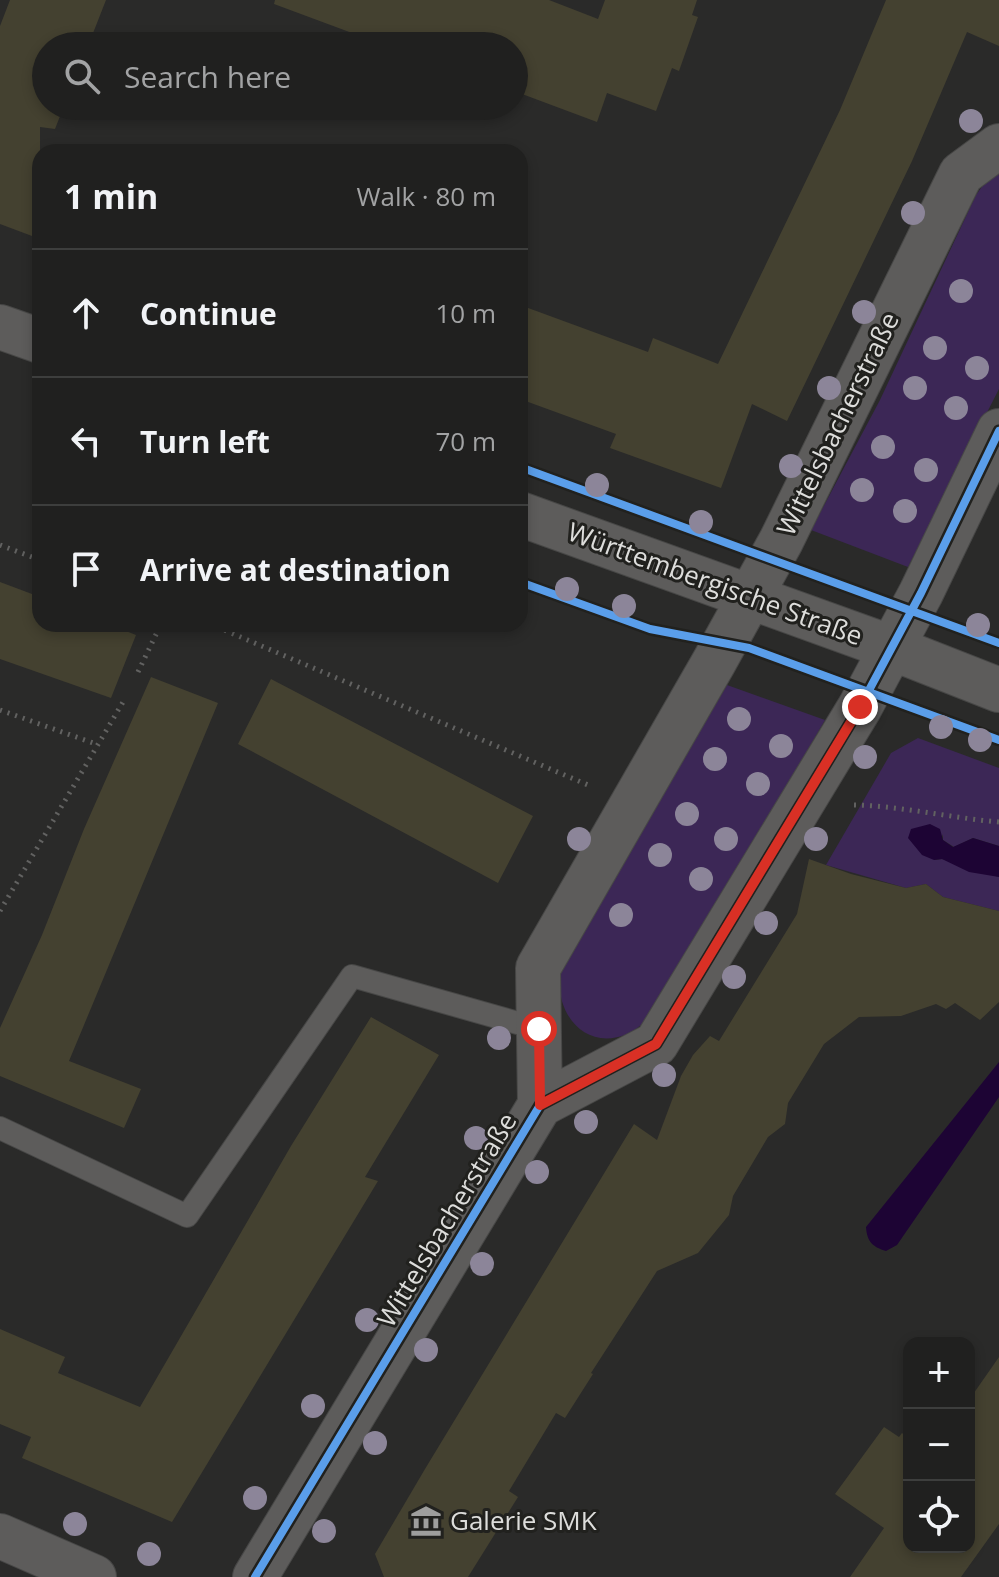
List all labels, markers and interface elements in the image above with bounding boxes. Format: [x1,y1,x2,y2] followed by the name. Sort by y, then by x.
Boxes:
[32,32,528,120] search box
[60,54,104,98] icon: search
[124,56,291,97] text: Search here
[64,173,158,219] text: 1 min
[356,178,496,214] text: Walk · 80 m
[64,291,108,335] icon: ahead
[140,293,277,334] text: Continue
[435,295,496,331] text: 10 m
[767,306,907,541] street label: Wittelsbacherstraße
[64,419,108,463] icon: left
[140,421,270,462] text: Turn left
[435,423,496,459] text: 70 m
[563,513,868,653] street label: Württembergische Straße
[64,547,108,591] icon: arrive
[140,549,451,590] text: Arrive at destination
[842,689,878,725] route end
[521,1011,557,1047] route start
[368,1106,524,1333] street label: Wittelsbacherstraße
[903,1337,975,1553] map controls
[903,1337,975,1409] button: +
[903,1409,975,1481] button: −
[903,1481,975,1553] button: locate
[450,1502,597,1538] place label: Galerie SMK
[409,1504,443,1538] museum icon: Galerie SMK

